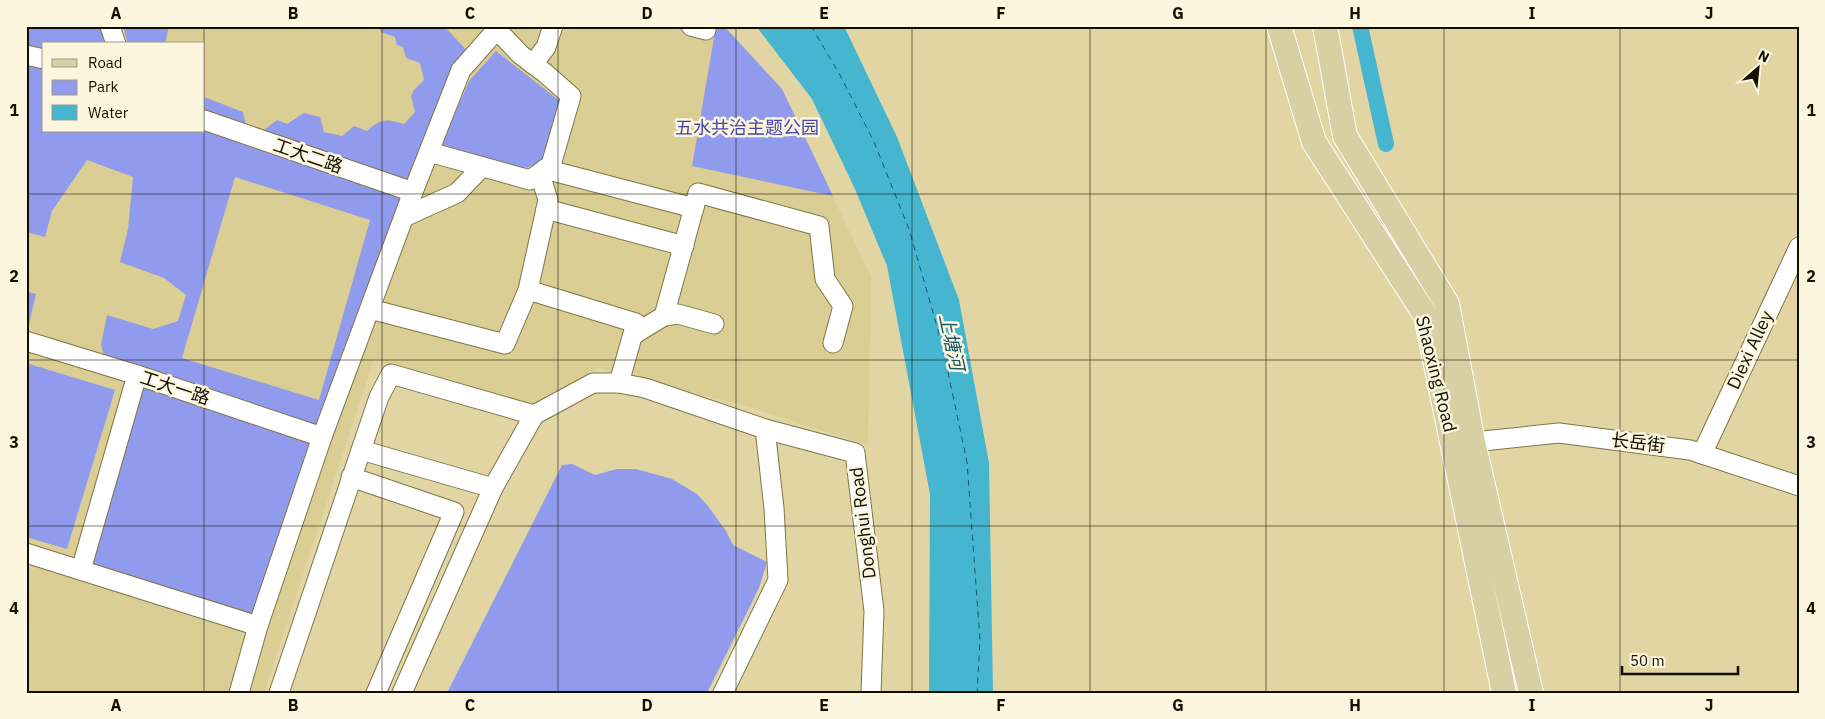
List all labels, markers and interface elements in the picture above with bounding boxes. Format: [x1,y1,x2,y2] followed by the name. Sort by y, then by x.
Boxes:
[111,3,122,23] text: A
[288,3,299,23] text: B
[465,3,475,23] text: C
[641,3,653,23] text: D
[819,3,829,23] text: E
[996,3,1006,23] text: F
[1172,3,1184,23] text: G
[1349,3,1361,23] text: H
[1529,3,1536,23] text: I
[1705,3,1713,23] text: J
[42,42,205,132] legend
[1732,42,1782,92] north arrow
[1755,46,1773,67] text: N
[88,53,123,72] text: Road
[88,77,118,96] text: Park
[9,100,19,120] text: 1
[1806,100,1816,120] text: 1
[88,103,129,122] text: Water
[675,116,819,139] park label: 五水共治主题公园
[270,133,346,178] street label: 工大二路
[9,266,19,286] text: 2
[1806,266,1816,286] text: 2
[1721,307,1778,393] street label: Diexi Alley
[934,312,970,376] water label: 上塘河
[1411,313,1462,434] street label: Shaoxing Road
[137,365,213,410] street label: 工大一路
[1610,428,1666,457] street label: 长岳街
[9,432,19,452] text: 3
[1806,432,1816,452] text: 3
[844,466,881,580] street label: Donghui Road
[9,598,19,618] text: 4
[1806,598,1816,618] text: 4
[1622,644,1739,676] scale bar
[1630,651,1665,670] text: 50 m
[111,695,122,715] text: A
[288,695,299,715] text: B
[465,695,475,715] text: C
[641,695,653,715] text: D
[819,695,829,715] text: E
[996,695,1006,715] text: F
[1172,695,1184,715] text: G
[1349,695,1361,715] text: H
[1529,695,1536,715] text: I
[1705,695,1713,715] text: J

